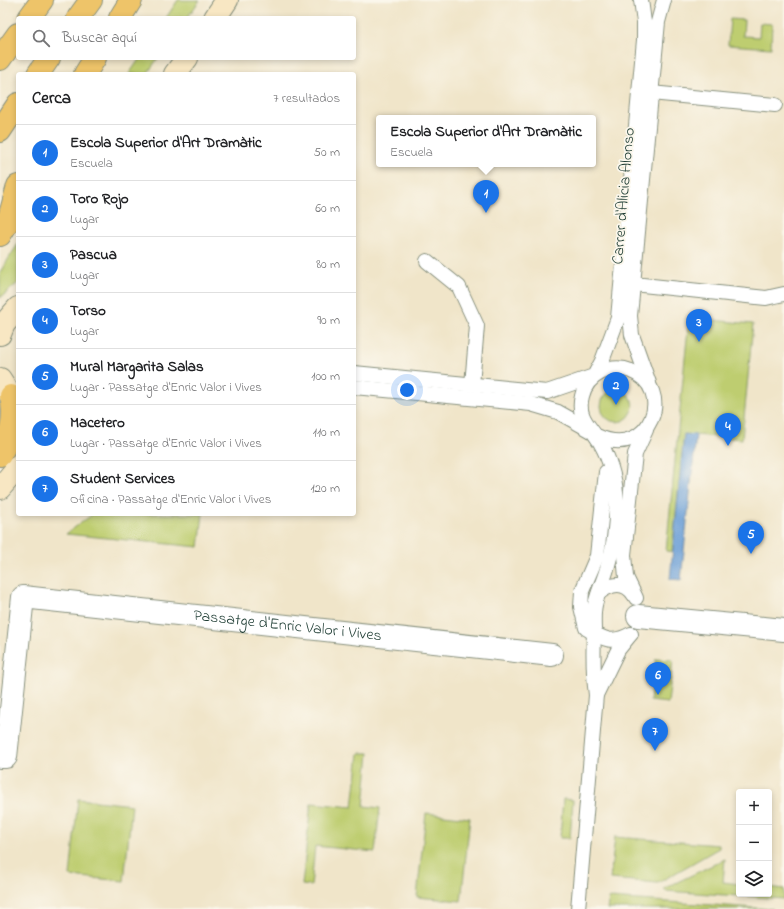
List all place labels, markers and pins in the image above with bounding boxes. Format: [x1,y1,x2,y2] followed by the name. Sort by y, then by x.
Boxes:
[473,180,499,213] pin: 1
[686,309,712,342] pin: 3
[603,372,629,405] pin: 2
[715,413,741,446] pin: 4
[738,521,764,554] pin: 5
[645,662,671,695] pin: 6
[642,718,668,751] pin: 7

